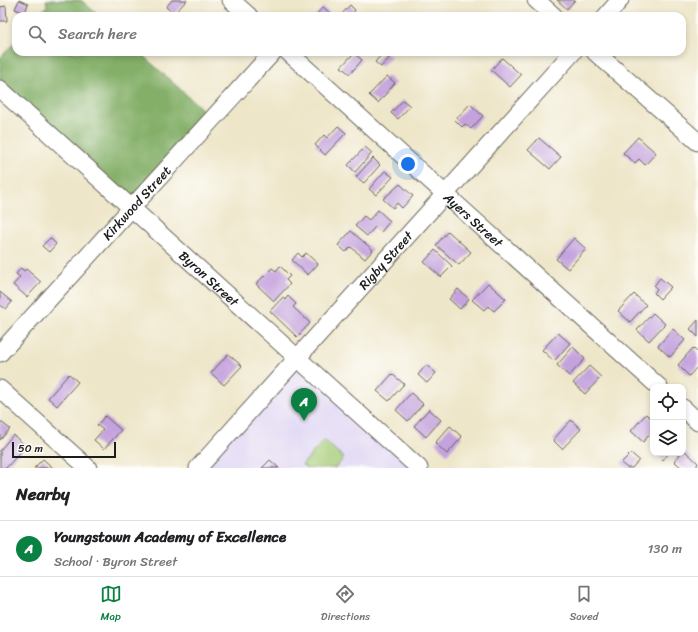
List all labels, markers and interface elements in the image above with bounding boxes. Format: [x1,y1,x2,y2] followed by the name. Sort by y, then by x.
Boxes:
[12,12,686,56] search box
[58,21,137,47] text: Search here
[26,23,48,45] icon: search
[398,154,418,174] your location
[96,160,177,245] street label: Kirkwood Street
[438,186,509,253] street label: Ayers Street
[353,225,419,295] street label: Rigby Street
[174,245,245,312] street label: Byron Street
[650,384,686,456] map controls
[650,384,686,420] button: locate
[291,388,317,421] pin: A
[650,420,686,456] button: layers
[18,439,43,458] text: 50 m
[12,440,116,459] scale bar
[16,479,70,509] text: Nearby
[54,524,286,550] text: Youngstown Academy of Excellence
[25,537,33,560] text: A
[648,537,682,560] text: 130 m
[54,550,177,573] text: School · Byron Street
[100,583,122,626] tab: Map
[321,583,370,626] tab: Directions
[569,583,598,626] tab: Saved

